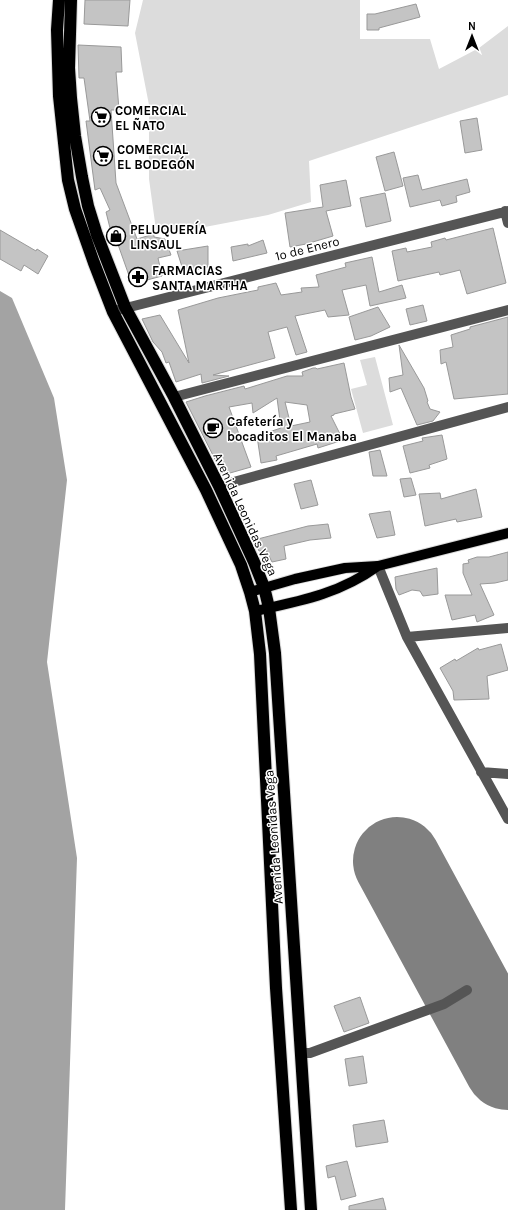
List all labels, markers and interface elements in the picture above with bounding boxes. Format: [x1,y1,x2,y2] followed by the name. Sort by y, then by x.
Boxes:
[452,16,492,56] north arrow
[468,20,476,33] text: N
[115,103,187,133] place label: COMERCIAL EL ÑATO
[90,106,112,128] supermarket icon: COMERCIAL EL ÑATO
[117,142,195,172] place label: COMERCIAL EL BODEGÓN
[92,145,114,167] supermarket icon: COMERCIAL EL BODEGÓN
[130,220,207,252] place label: PELUQUERÍA LINSAUL
[105,225,127,247] shop icon: PELUQUERÍA LINSAUL
[273,233,341,264] street label: 1º de Enero
[152,263,248,293] place label: FARMACIAS SANTA MARTHA
[127,266,149,288] pharmacy icon: FARMACIAS SANTA MARTHA
[227,414,357,444] place label: Cafetería y bocaditos El Manaba
[202,417,224,439] cafe icon: Cafetería y bocaditos El Manaba
[210,450,281,578] street label: Avenida Leonidas Vega
[261,769,286,905] street label: Avenida Leonidas Vega

